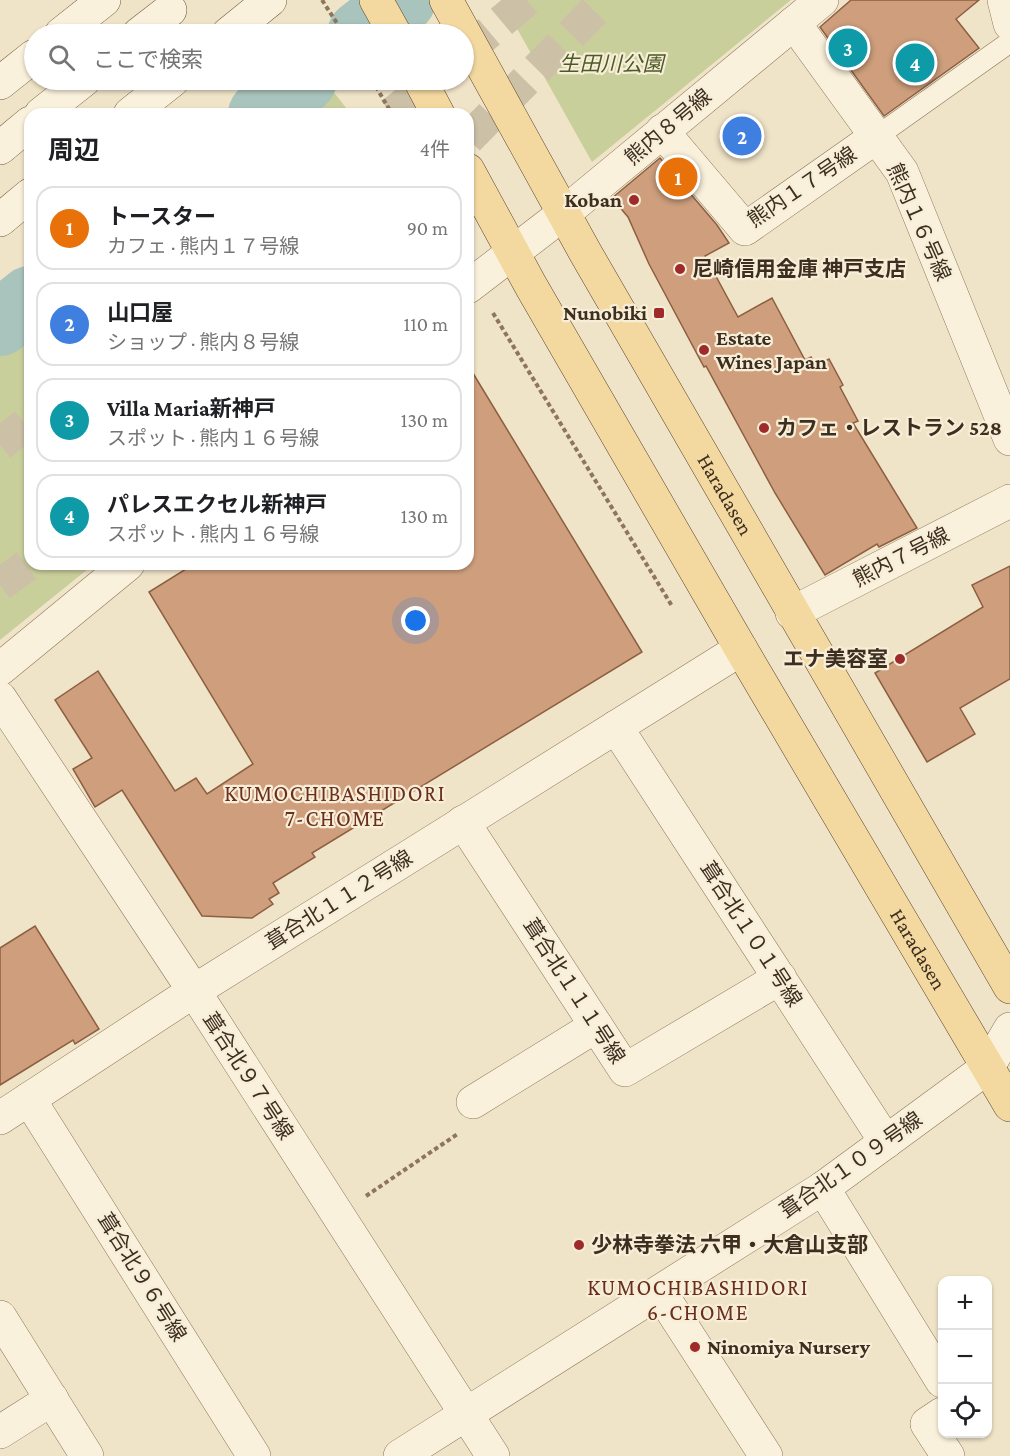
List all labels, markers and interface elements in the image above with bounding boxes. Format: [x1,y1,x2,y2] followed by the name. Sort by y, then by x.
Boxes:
[24,24,474,90] search box
[828,26,868,70] pin: 3
[896,40,934,86] pin: 4
[45,41,78,74] icon: search
[93,47,203,72] text: ここで検索
[559,52,666,76] park label: 生田川公園
[620,84,716,170] street label: 熊内８号線
[722,114,762,158] pin: 2
[48,136,100,165] text: 周辺
[420,138,450,160] text: 4件
[743,142,861,232] street label: 熊内１７号線
[658,154,698,200] pin: 1
[882,160,956,284] street label: 熊内１６号線
[564,188,622,212] place label: Koban
[627,193,641,207] marker: Koban
[107,204,216,229] text: トースター
[66,217,73,239] text: 1
[407,217,448,239] text: 90 m
[107,235,299,257] text: カフェ · 熊内１７号線
[692,257,906,281] place label: 尼崎信用金庫 神戸支店
[673,262,687,276] marker: 尼崎信用金庫 神戸支店
[107,300,173,325] text: 山口屋
[563,301,647,325] place label: Nunobiki
[652,306,666,320] marker: Nunobiki
[64,313,75,335] text: 2
[404,313,448,335] text: 110 m
[715,326,827,374] place label: Estate Wines Japan
[107,331,299,353] text: ショップ · 熊内８号線
[697,343,711,357] marker: Estate Wines Japan
[107,396,276,421] text: Villa Maria新神戸
[65,409,74,431] text: 3
[401,409,448,431] text: 130 m
[776,416,1002,440] place label: カフェ・レストラン 528
[757,421,771,435] marker: カフェ・レストラン 528
[107,427,319,449] text: スポット · 熊内１６号線
[692,450,758,539] street label: Haradasen
[107,492,327,517] text: パレスエクセル新神戸
[64,505,75,527] text: 4
[401,505,448,527] text: 130 m
[849,522,953,592] street label: 熊内７号線
[107,523,319,545] text: スポット · 熊内１６号線
[401,606,430,635] your location
[783,647,888,671] place label: エナ美容室
[893,652,907,666] marker: エナ美容室
[224,781,446,831] district label: KUMOCHIBASHIDORI 7-CHOME
[261,845,417,955] street label: 葺合北１１２号線
[695,857,807,1011] street label: 葺合北１０１号線
[885,904,951,994] street label: Haradasen
[518,914,630,1068] street label: 葺合北１１１号線
[198,1008,298,1144] street label: 葺合北９７号線
[775,1107,927,1223] street label: 葺合北１０９号線
[93,1208,191,1346] street label: 葺合北９６号線
[591,1233,868,1257] place label: 少林寺拳法 六甲・大倉山支部
[572,1238,586,1252] marker: 少林寺拳法 六甲・大倉山支部
[587,1275,809,1325] district label: KUMOCHIBASHIDORI 6-CHOME
[938,1276,992,1438] map controls
[938,1276,992,1330] button: +
[938,1330,992,1384] button: −
[707,1335,871,1359] place label: Ninomiya Nursery
[688,1340,702,1354] marker: Ninomiya Nursery
[938,1384,992,1438] button: locate

